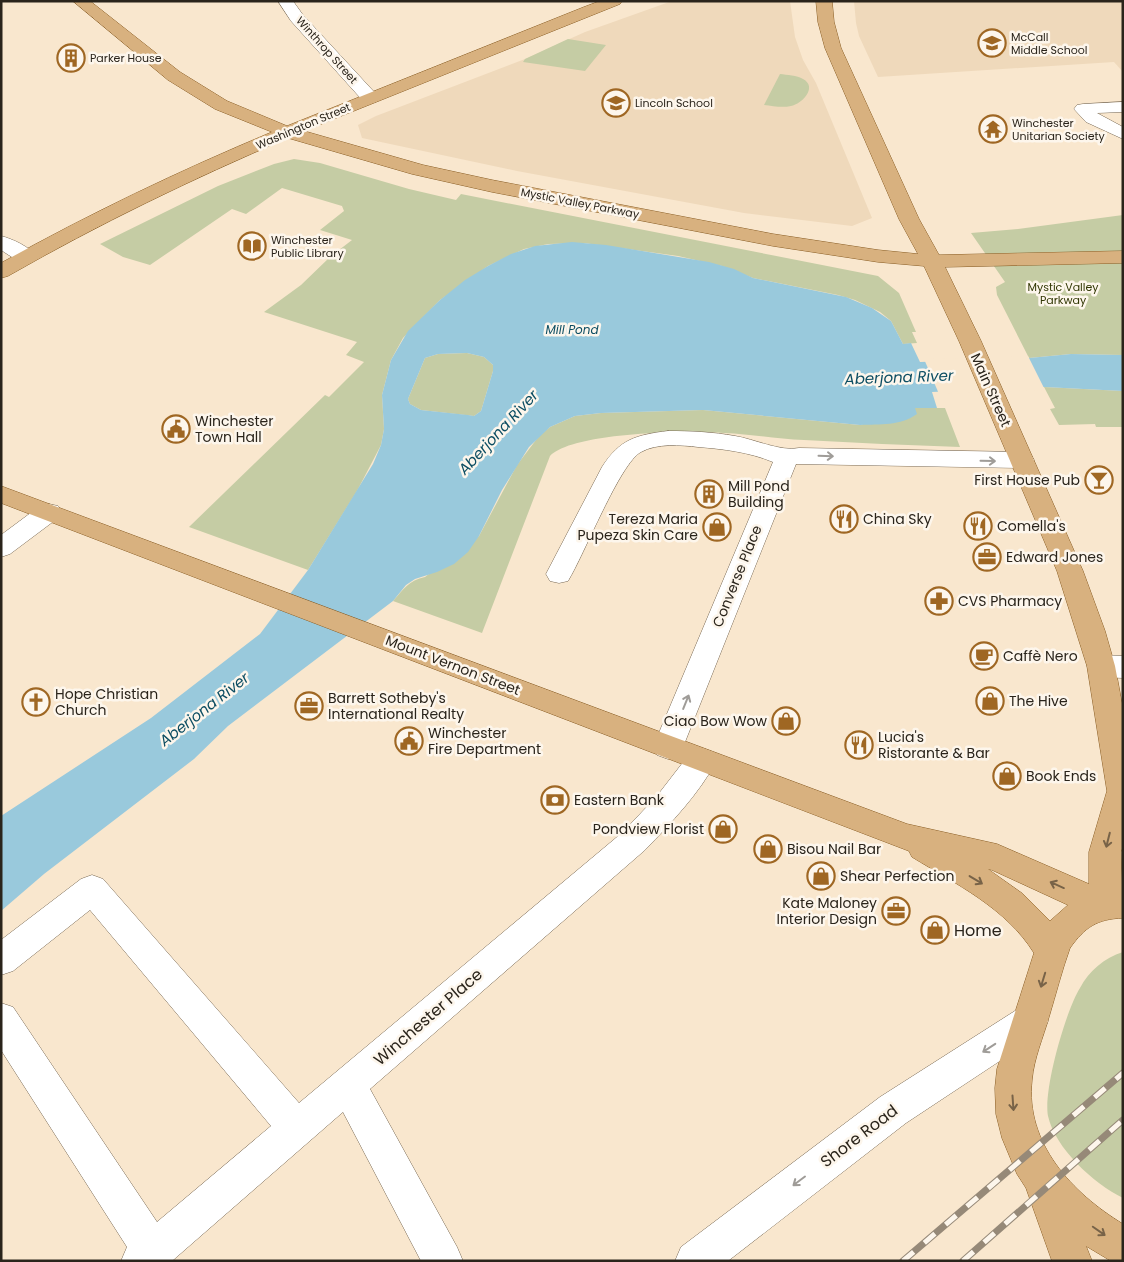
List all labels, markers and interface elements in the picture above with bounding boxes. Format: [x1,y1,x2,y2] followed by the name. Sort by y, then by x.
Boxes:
[293,13,361,87] street label: Winthrop Street
[977,28,1007,58] school or university icon: McCall Middle School
[1011,29,1087,58] place label: McCall Middle School
[56,43,86,73] building icon: Parker House
[90,50,162,66] place label: Parker House
[601,88,631,118] school or university icon: Lincoln School
[635,95,713,111] place label: Lincoln School
[253,99,353,153] street label: Washington Street
[978,114,1008,144] temple icon: Winchester Unitarian Society
[1012,115,1106,144] place label: Winchester Unitarian Society
[519,184,641,222] street label: Mystic Valley Parkway
[237,231,267,261] library icon: Winchester Public Library
[271,232,344,261] place label: Winchester Public Library
[1027,279,1099,308] park label: Mystic Valley Parkway
[545,321,599,338] water label: Mill Pond
[966,350,1016,430] street label: Main Street
[843,365,954,389] water label: Aberjona River
[453,385,543,480] water label: Aberjona River
[195,411,274,447] place label: Winchester Town Hall
[161,414,191,444] public building icon: Winchester Town Hall
[817,452,833,461] one-way arrow
[980,456,996,466] one-way arrow
[1084,465,1114,495] bar icon: First House Pub
[974,470,1080,490] place label: First House Pub
[728,476,790,512] place label: Mill Pond Building
[694,479,724,509] building icon: Mill Pond Building
[829,504,859,534] restaurant icon: China Sky
[577,509,698,545] place label: Tereza Maria Pupeza Skin Care
[863,509,932,529] place label: China Sky
[963,511,993,541] restaurant icon: Comella's
[702,512,732,542] shop icon: Tereza Maria Pupeza Skin Care
[997,516,1066,536] place label: Comella's
[707,522,767,630] street label: Converse Place
[972,542,1002,572] office icon: Edward Jones
[1006,547,1103,567] place label: Edward Jones
[924,586,954,616] pharmacy icon: CVS Pharmacy
[958,591,1062,611] place label: CVS Pharmacy
[383,630,523,700] street label: Mount Vernon Street
[969,641,999,671] cafe icon: Caffè Nero
[1003,646,1078,666] place label: Caffè Nero
[154,667,254,751] water label: Aberjona River
[55,684,158,720] place label: Hope Christian Church
[975,686,1005,716] shop icon: The Hive
[21,687,51,717] church icon: Hope Christian Church
[328,688,464,724] place label: Barrett Sotheby's International Realty
[294,691,324,721] office icon: Barrett Sotheby's International Realty
[1009,691,1068,711] place label: The Hive
[682,695,692,710] one-way arrow
[771,706,801,736] shop icon: Ciao Bow Wow
[664,711,768,731] place label: Ciao Bow Wow
[428,723,541,759] place label: Winchester Fire Department
[394,726,424,756] public building icon: Winchester Fire Department
[878,727,990,763] place label: Lucia's Ristorante & Bar
[844,730,874,760] restaurant icon: Lucia's Ristorante & Bar
[992,761,1022,791] shop icon: Book Ends
[1026,766,1096,786] place label: Book Ends
[540,785,570,815] bank icon: Eastern Bank
[574,790,665,810] place label: Eastern Bank
[708,814,738,844] shop icon: Pondview Florist
[593,819,704,839] place label: Pondview Florist
[1103,831,1112,847] one-way arrow
[753,834,783,864] shop icon: Bisou Nail Bar
[787,839,881,859] place label: Bisou Nail Bar
[806,861,836,891] shop icon: Shear Perfection
[840,866,955,886] place label: Shear Perfection
[969,876,983,886] one-way arrow
[1050,879,1065,889] one-way arrow
[776,893,877,929] place label: Kate Maloney Interior Design
[881,896,911,926] office icon: Kate Maloney Interior Design
[920,915,950,945] shop icon: Home
[954,919,1002,942] place label: Home
[369,963,488,1071] street label: Winchester Place
[1037,971,1047,987] one-way arrow
[982,1043,996,1053] one-way arrow
[1009,1094,1018,1110] one-way arrow
[815,1099,903,1173] street label: Shore Road
[793,1176,806,1187] one-way arrow
[1092,1226,1106,1236] one-way arrow

